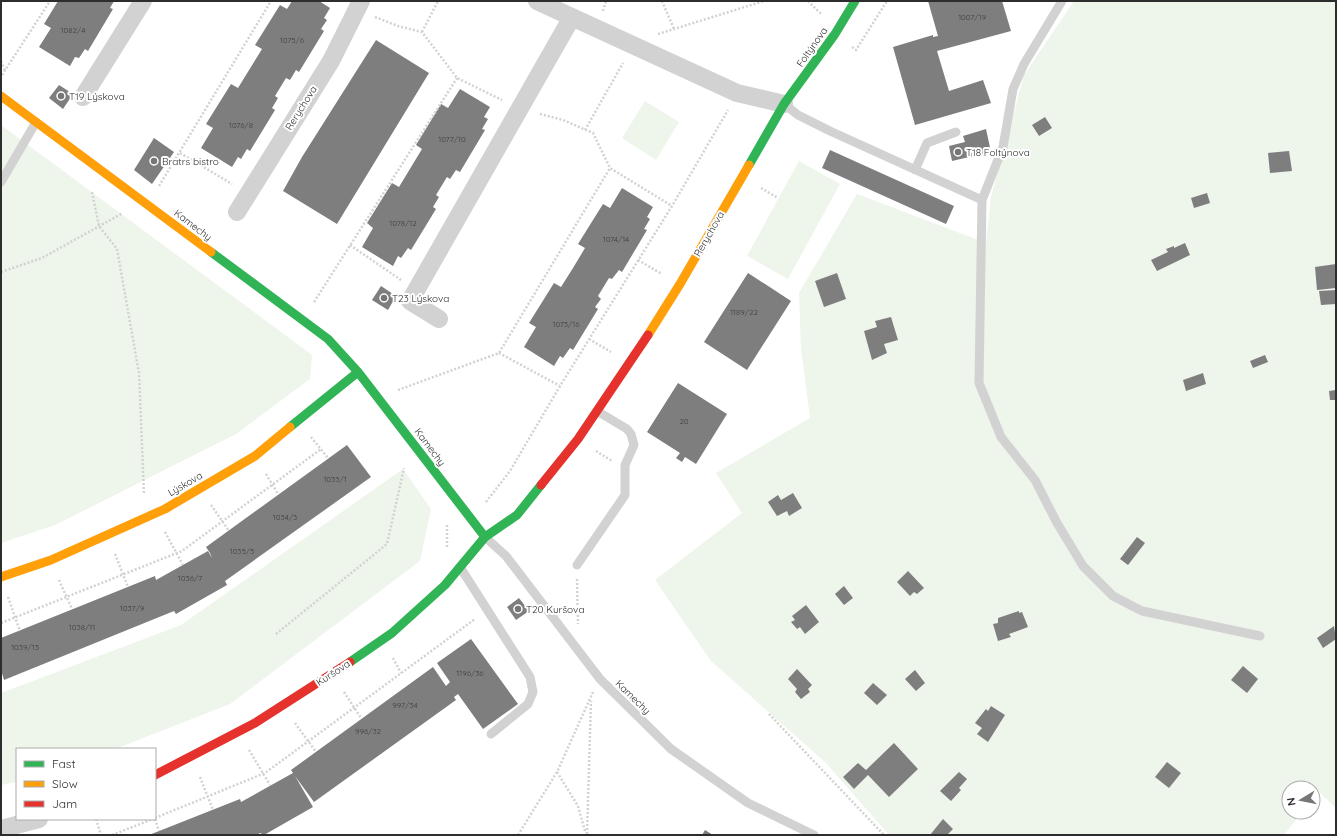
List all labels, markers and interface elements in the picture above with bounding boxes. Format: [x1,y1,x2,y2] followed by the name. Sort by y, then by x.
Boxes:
[958,12,986,22] house number: 1007/19
[793,24,831,70] street label: Foltýnova
[61,25,85,35] house number: 1082/4
[280,35,305,45] house number: 1075/6
[282,83,320,133] street label: Rerychova
[69,90,125,103] place label: T19 Lýskova
[56,91,66,101] marker: T19 Lýskova
[229,120,253,130] house number: 1076/8
[438,134,466,144] house number: 1077/10
[966,146,1030,159] place label: T18 Foltýnova
[953,147,963,157] marker: T18 Foltýnova
[162,155,219,168] place label: Bratrs bistro
[149,156,159,166] marker: Bratrs bistro
[171,207,215,243] street label: Kamechy
[691,209,727,259] street label: Rerychova
[389,218,417,228] house number: 1078/12
[603,234,629,244] house number: 1074/14
[392,292,449,305] place label: T23 Lýskova
[379,293,389,303] marker: T23 Lýskova
[730,307,758,317] house number: 1189/22
[552,319,580,329] house number: 1073/16
[679,416,689,426] house number: 20
[412,425,448,469] street label: Kamechy
[165,469,205,499] street label: Lýskova
[323,474,347,484] house number: 1033/1
[273,512,297,522] house number: 1034/3
[230,546,254,556] house number: 1035/5
[178,573,202,583] house number: 1036/7
[120,603,145,613] house number: 1037/9
[526,603,584,616] place label: T20 Kuršova
[513,604,523,614] marker: T20 Kuršova
[69,622,95,632] house number: 1038/11
[11,642,39,652] house number: 1039/13
[313,657,353,689] street label: Kuršova
[456,668,484,678] house number: 1196/36
[613,677,653,717] street label: Kamechy
[392,700,418,710] house number: 997/34
[355,726,382,736] house number: 996/32
[16,748,156,820] legend
[52,756,76,771] text: Fast
[52,776,78,791] text: Slow
[1281,780,1321,820] north arrow
[52,796,77,811] text: Jam
[1284,797,1299,807] text: N

